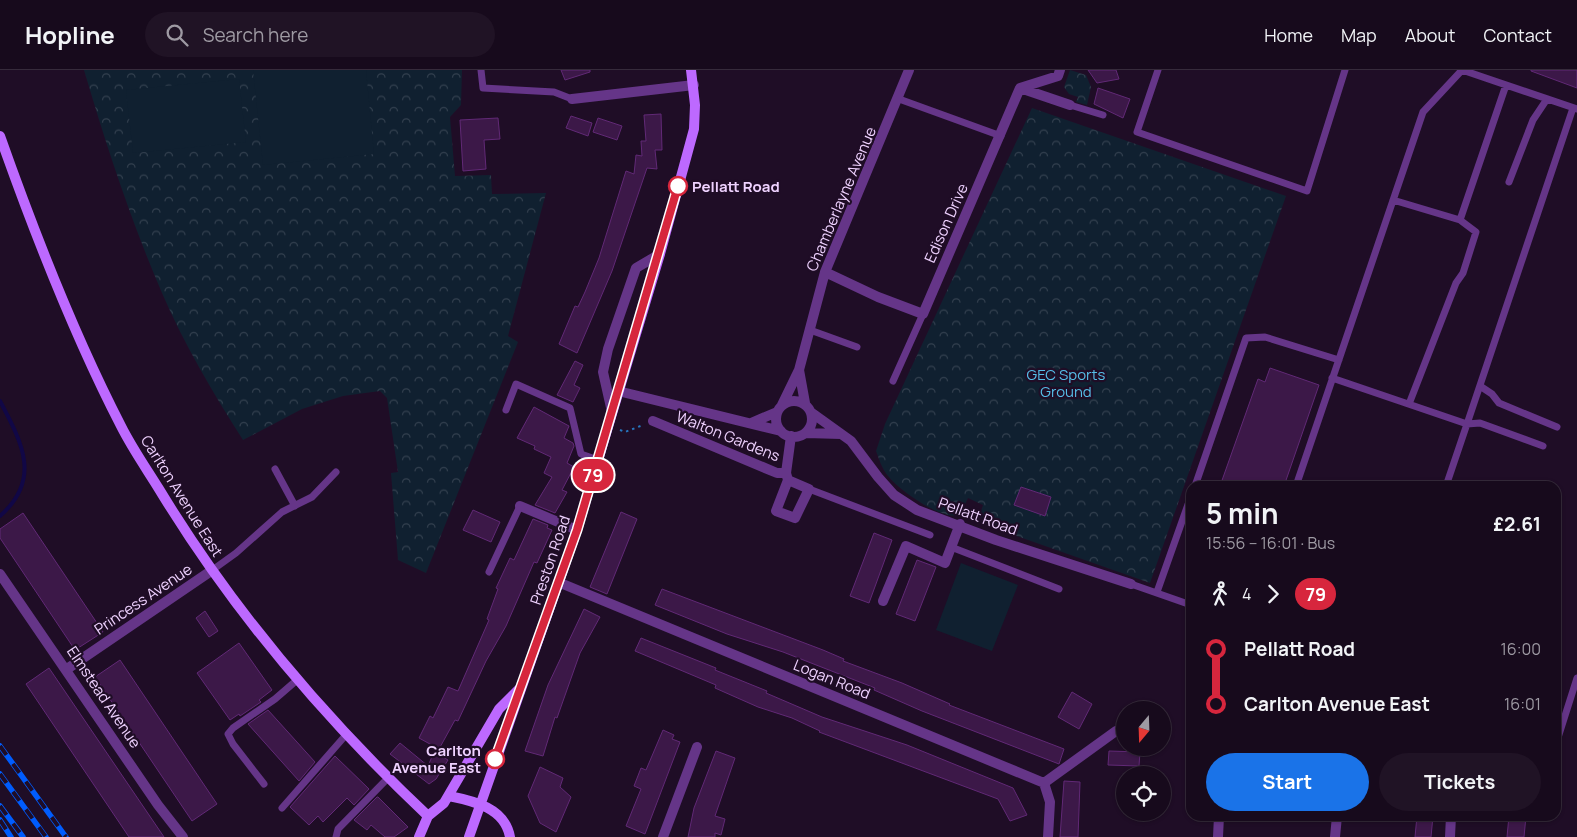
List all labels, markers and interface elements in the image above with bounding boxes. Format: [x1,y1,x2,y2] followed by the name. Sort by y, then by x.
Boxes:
[145,12,495,57] search box
[25,18,115,51] text: Hopline
[163,21,191,49] icon: search
[203,22,308,48] text: Search here
[1264,23,1313,47] text: Home
[1341,23,1377,47] text: Map
[1405,23,1455,47] text: About
[1483,23,1552,47] text: Contact
[801,123,881,274] street label: Chamberlayne Avenue
[668,176,688,196] marker: Pellatt Road
[692,176,780,197] place label: Pellatt Road
[919,180,973,266] street label: Edison Drive
[1027,364,1106,402] park label: GEC Sports Ground
[673,406,783,466] street label: Walton Gardens
[136,431,228,561] street label: Carlton Avenue East
[570,459,616,491] line badge: 79
[583,463,603,487] text: 79
[936,492,1020,540] street label: Pellatt Road
[1206,494,1279,532] text: 5 min
[1493,511,1541,537] text: £2.61
[525,513,575,607] street label: Preston Road
[1206,532,1335,554] text: 15:56 – 16:01 · Bus
[90,558,196,640] street label: Princess Avenue
[1206,580,1234,608] icon: walk
[1259,580,1287,608] icon: forward
[1305,582,1326,606] text: 79
[1242,583,1251,605] text: 4
[1244,636,1355,662] text: Pellatt Road
[1501,638,1541,660] text: 16:00
[62,642,146,752] street label: Elmstead Avenue
[790,654,874,704] street label: Logan Road
[1244,691,1430,717] text: Carlton Avenue East
[1504,693,1541,715] text: 16:01
[1116,701,1171,756] north arrow
[1116,701,1171,821] map controls
[392,740,481,778] place label: Carlton Avenue East
[485,749,505,769] marker: Carlton Avenue East
[1206,753,1369,811] button: Start
[1379,753,1541,811] button: Tickets
[1116,766,1171,821] button: locate

